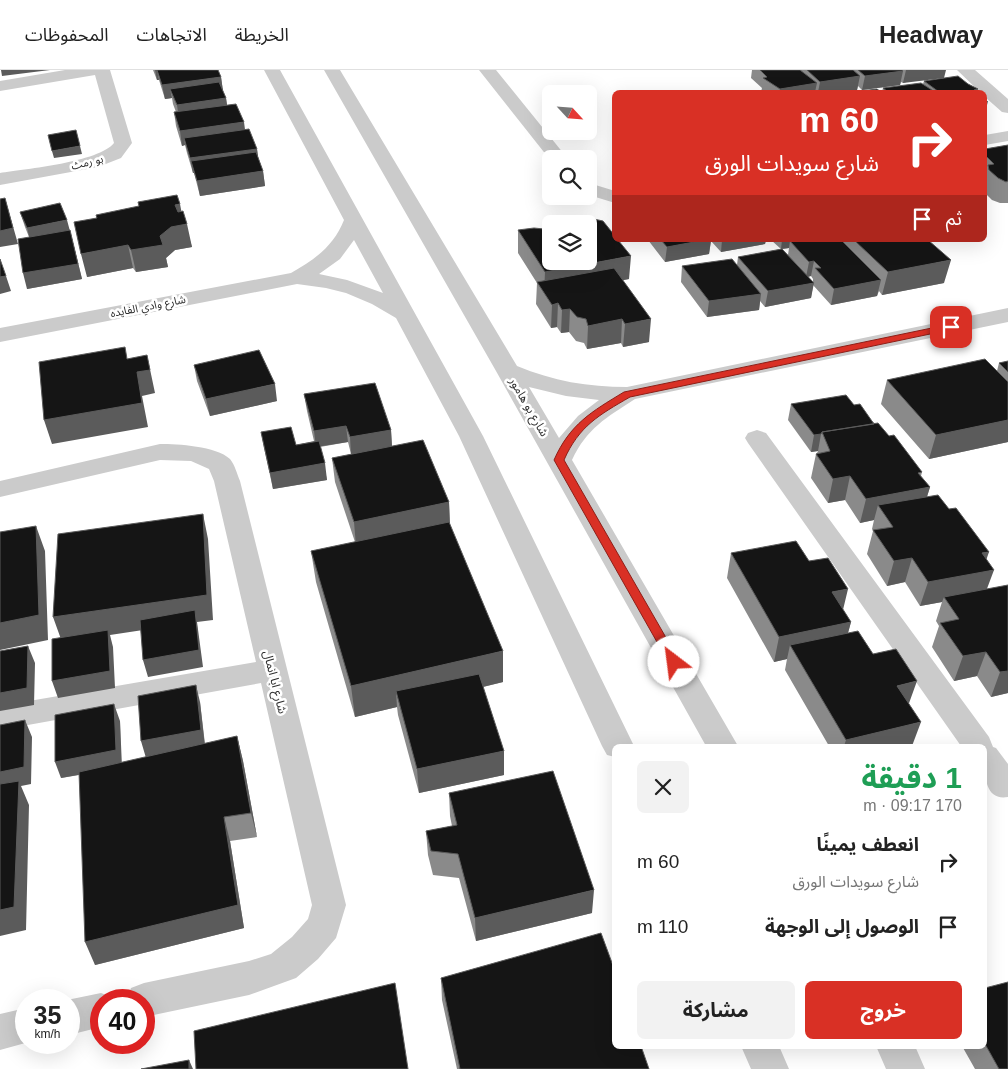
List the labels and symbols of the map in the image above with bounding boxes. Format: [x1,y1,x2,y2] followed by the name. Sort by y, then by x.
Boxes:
[542,85,598,140] north arrow
[70,152,105,173] street label: بو رمث
[109,293,188,323] street label: شارع وادي الفايده
[930,306,972,348] pin
[504,374,551,440] street label: شارع بو هامور
[647,635,699,687] position arrow
[258,649,290,715] street label: شارع ابا انمال
[90,989,155,1054] speed limit sign: 40

